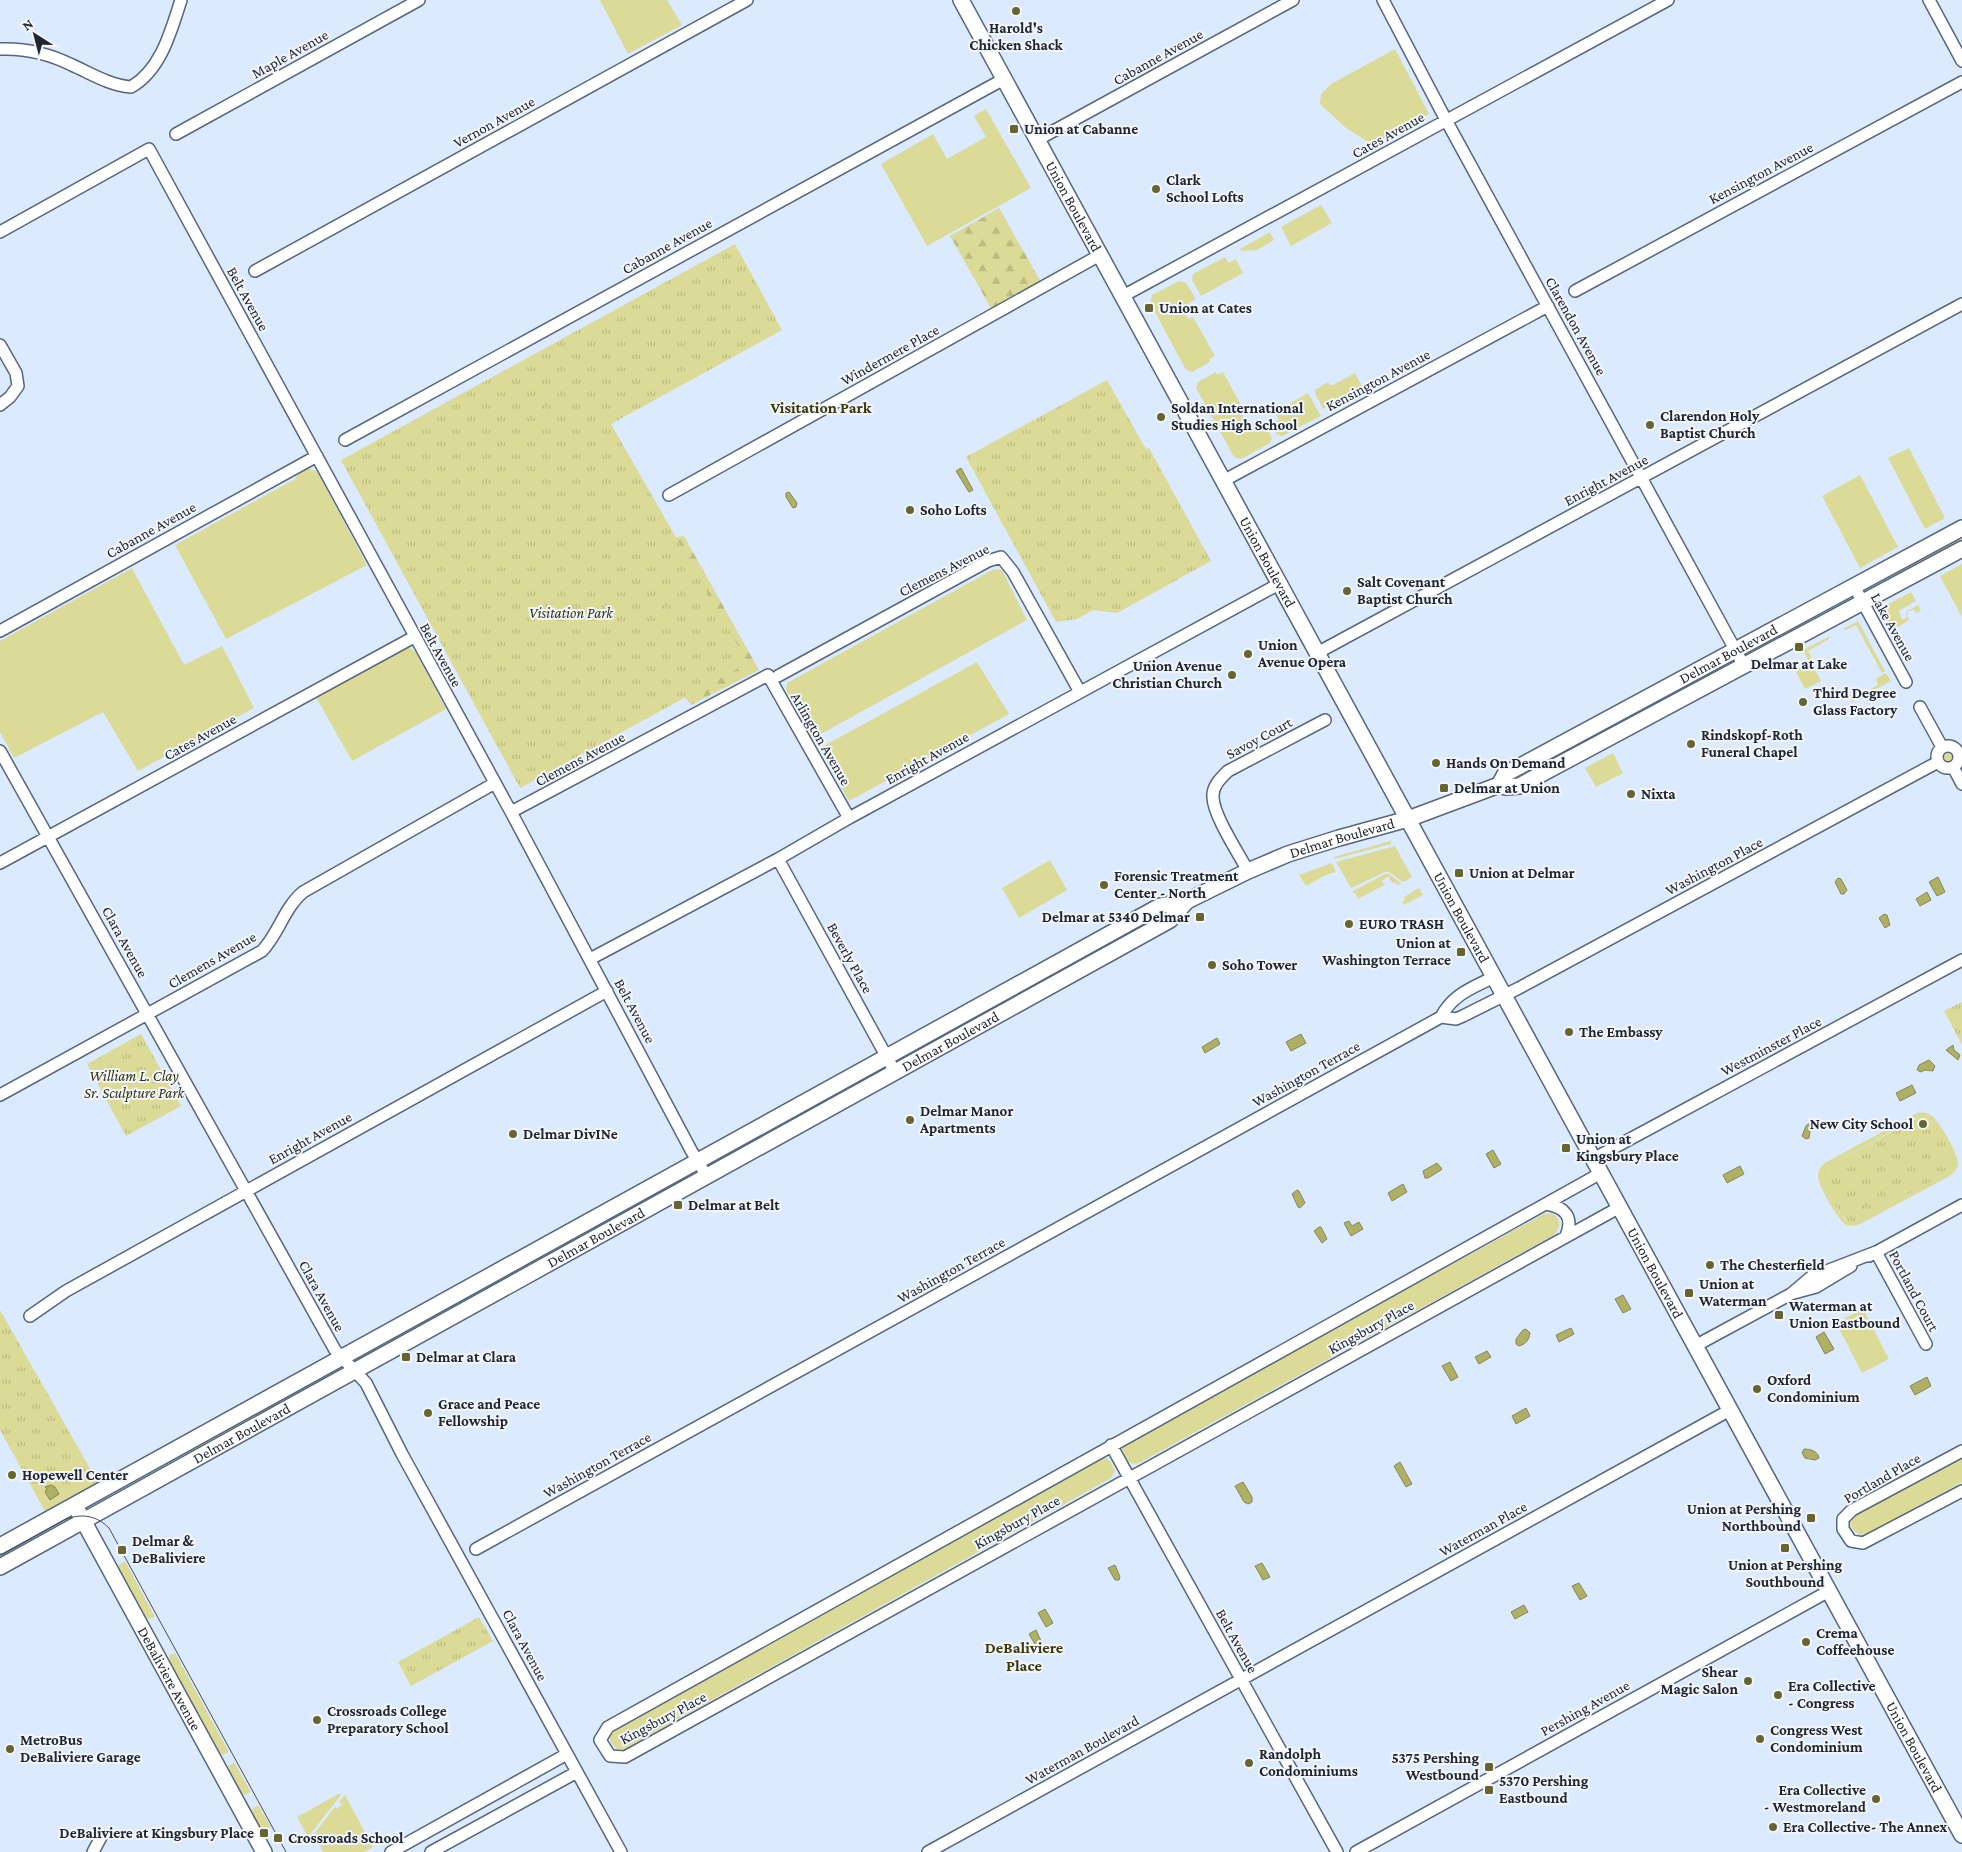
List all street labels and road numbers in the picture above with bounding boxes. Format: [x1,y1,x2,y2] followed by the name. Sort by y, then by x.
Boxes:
[249,26,332,82] street label: Maple Avenue
[1110,26,1206,88] street label: Cabanne Avenue
[451,93,538,151] street label: Vernon Avenue
[1349,108,1427,161] street label: Cates Avenue
[1706,139,1817,208] street label: Kensington Avenue
[1042,158,1105,254] street label: Union Boulevard
[619,215,715,277] street label: Cabanne Avenue
[224,264,272,334] street label: Belt Avenue
[1542,274,1610,378] street label: Clarendon Avenue
[838,321,942,389] street label: Windermere Place
[1323,346,1434,415] street label: Kensington Avenue
[1561,451,1652,510] street label: Enright Avenue
[103,499,199,561] street label: Cabanne Avenue
[1236,514,1299,610] street label: Union Boulevard
[896,540,992,600] street label: Clemens Avenue
[1868,590,1918,664] street label: Lake Avenue
[417,620,465,690] street label: Belt Avenue
[1677,621,1780,687] street label: Delmar Boulevard
[787,690,854,789] street label: Arlington Avenue
[161,710,239,763] street label: Cates Avenue
[1223,713,1296,763] street label: Savoy Court
[883,728,972,788] street label: Enright Avenue
[533,729,628,789] street label: Clemens Avenue
[1288,815,1396,861] street label: Delmar Boulevard
[1663,834,1766,899] street label: Washington Place
[1430,869,1493,966] street label: Union Boulevard
[99,904,151,981] street label: Clara Avenue
[823,920,876,997] street label: Beverly Place
[165,928,259,992] street label: Clemens Avenue
[611,976,659,1046] street label: Belt Avenue
[899,1008,1002,1075] street label: Delmar Boulevard
[1718,1013,1824,1079] street label: Westminster Place
[1249,1038,1363,1111] street label: Washington Terrace
[266,1108,355,1168] street label: Enright Avenue
[545,1204,647,1271] street label: Delmar Boulevard
[1624,1225,1687,1321] street label: Union Boulevard
[894,1234,1008,1307] street label: Washington Terrace
[1886,1248,1942,1335] street label: Portland Court
[296,1258,348,1335] street label: Clara Avenue
[1325,1297,1417,1358] street label: Kingsbury Place
[190,1400,293,1467] street label: Delmar Boulevard
[540,1429,654,1502] street label: Washington Terrace
[1841,1449,1923,1506] street label: Portland Place
[971,1492,1063,1553] street label: Kingsbury Place
[1436,1498,1530,1560] street label: Waterman Place
[499,1606,551,1684] street label: Clara Avenue
[1213,1606,1261,1676] street label: Belt Avenue
[135,1624,204,1734] street label: DeBaliviere Avenue
[1538,1677,1633,1740] street label: Pershing Avenue
[617,1688,710,1748] street label: Kingsbury Place
[1883,1699,1945,1795] street label: Union Boulevard
[1022,1712,1142,1788] street label: Waterman Boulevard

